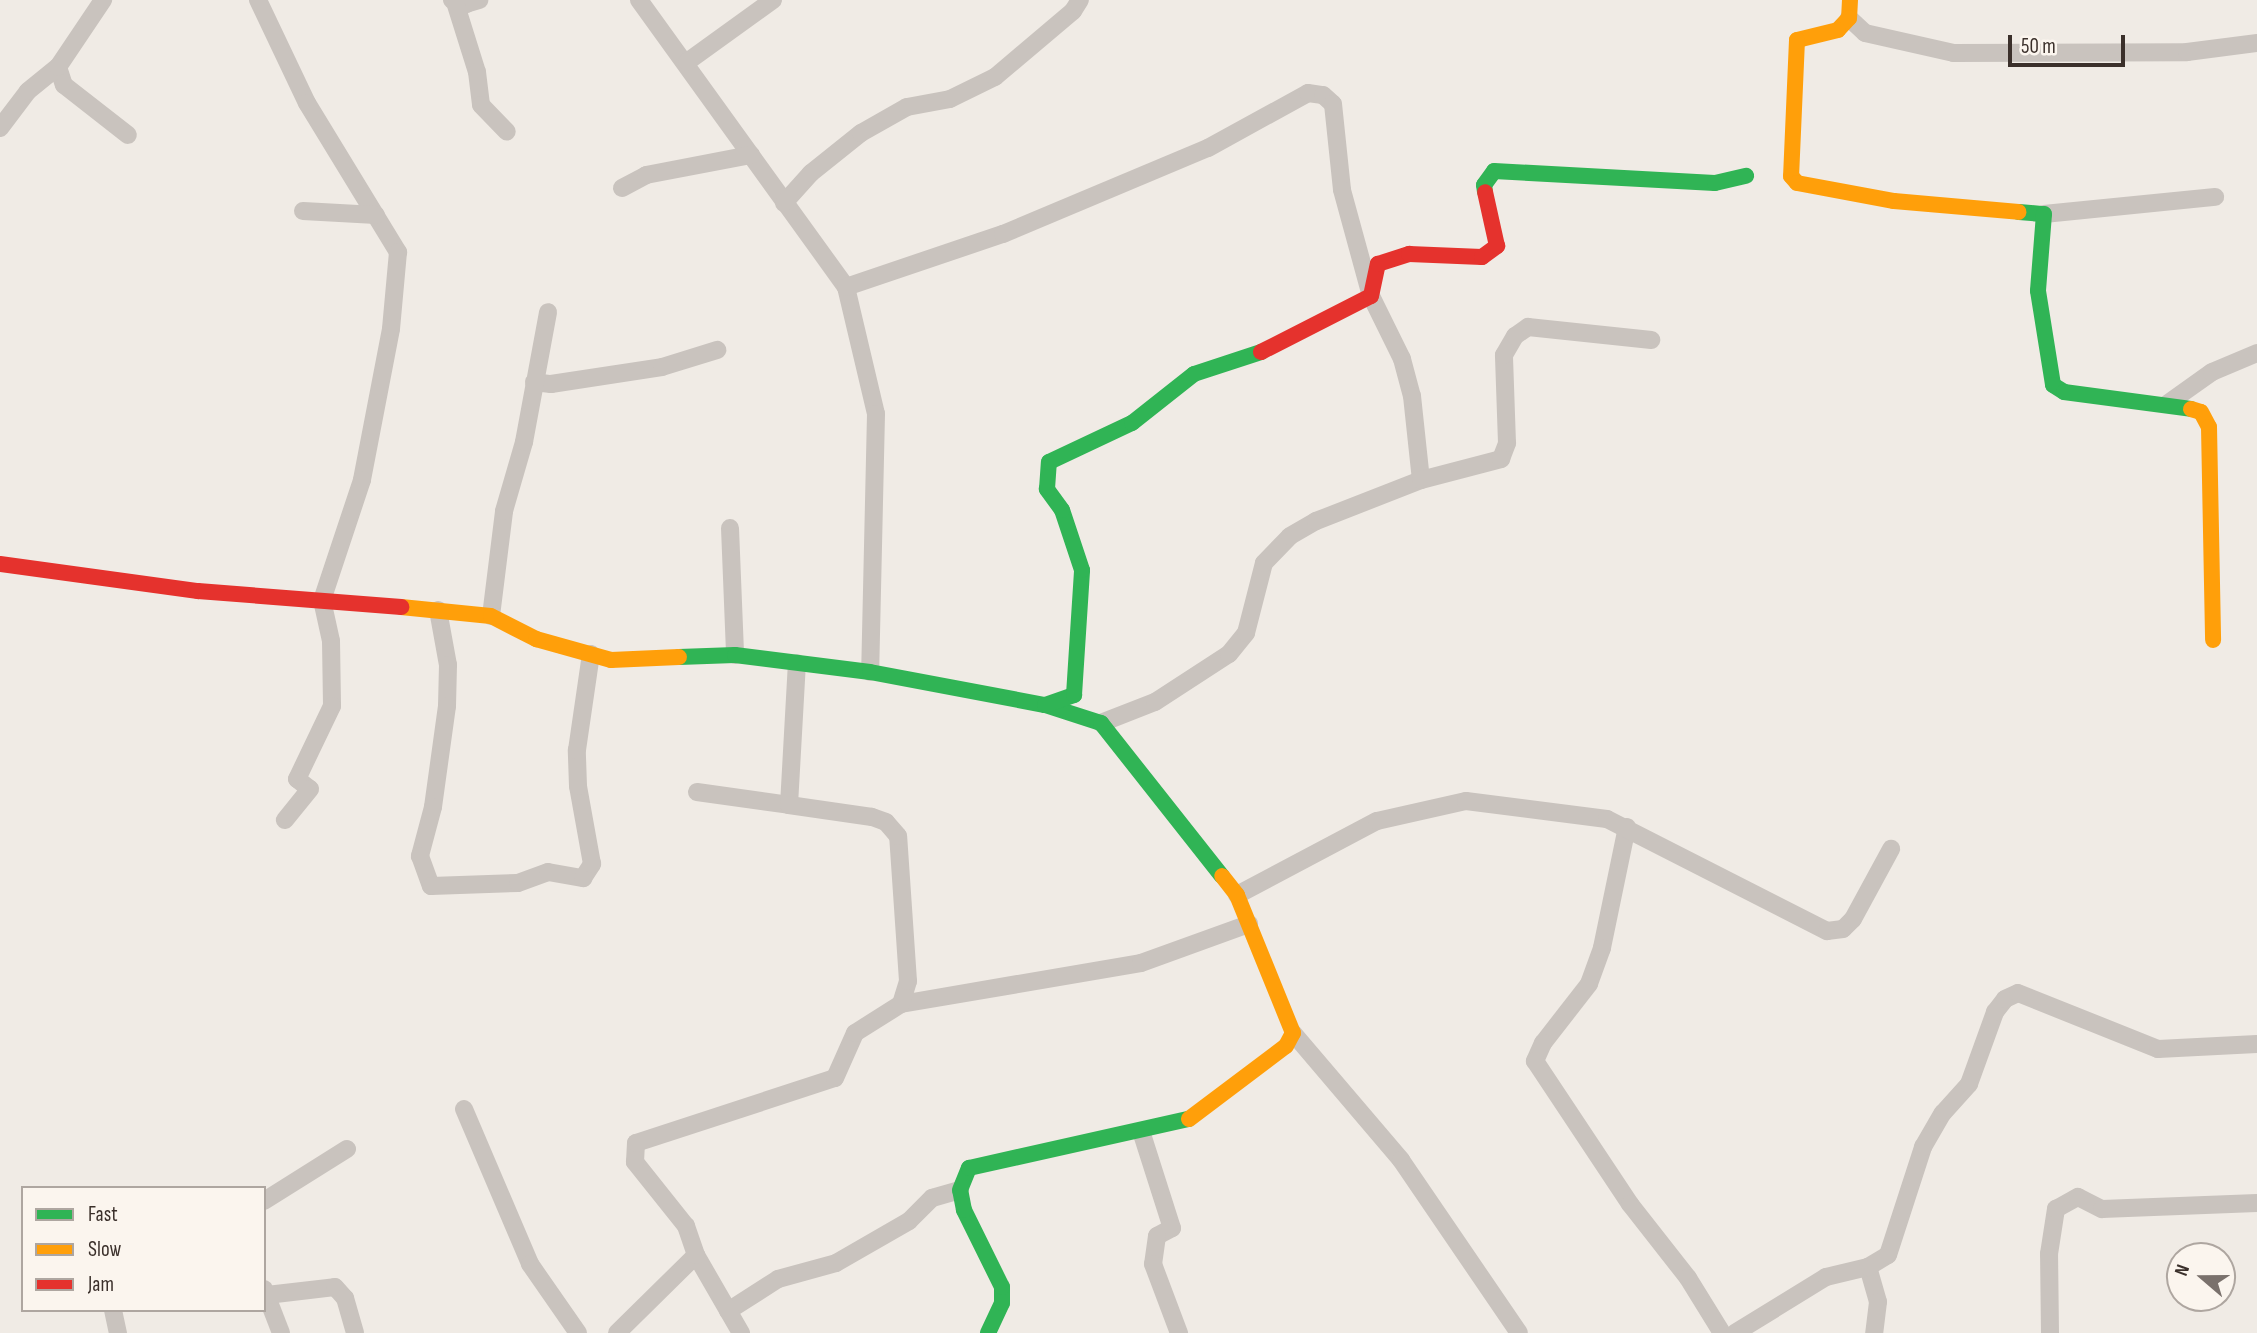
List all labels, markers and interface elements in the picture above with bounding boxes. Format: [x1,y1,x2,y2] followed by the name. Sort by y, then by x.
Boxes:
[2012,21,2129,65] scale bar
[2021,34,2056,59] text: 50 m
[21,1186,266,1312] legend
[88,1202,118,1227] text: Fast
[88,1237,121,1262] text: Slow
[2166,1242,2236,1312] north arrow
[2170,1262,2195,1279] text: N
[88,1272,114,1297] text: Jam

